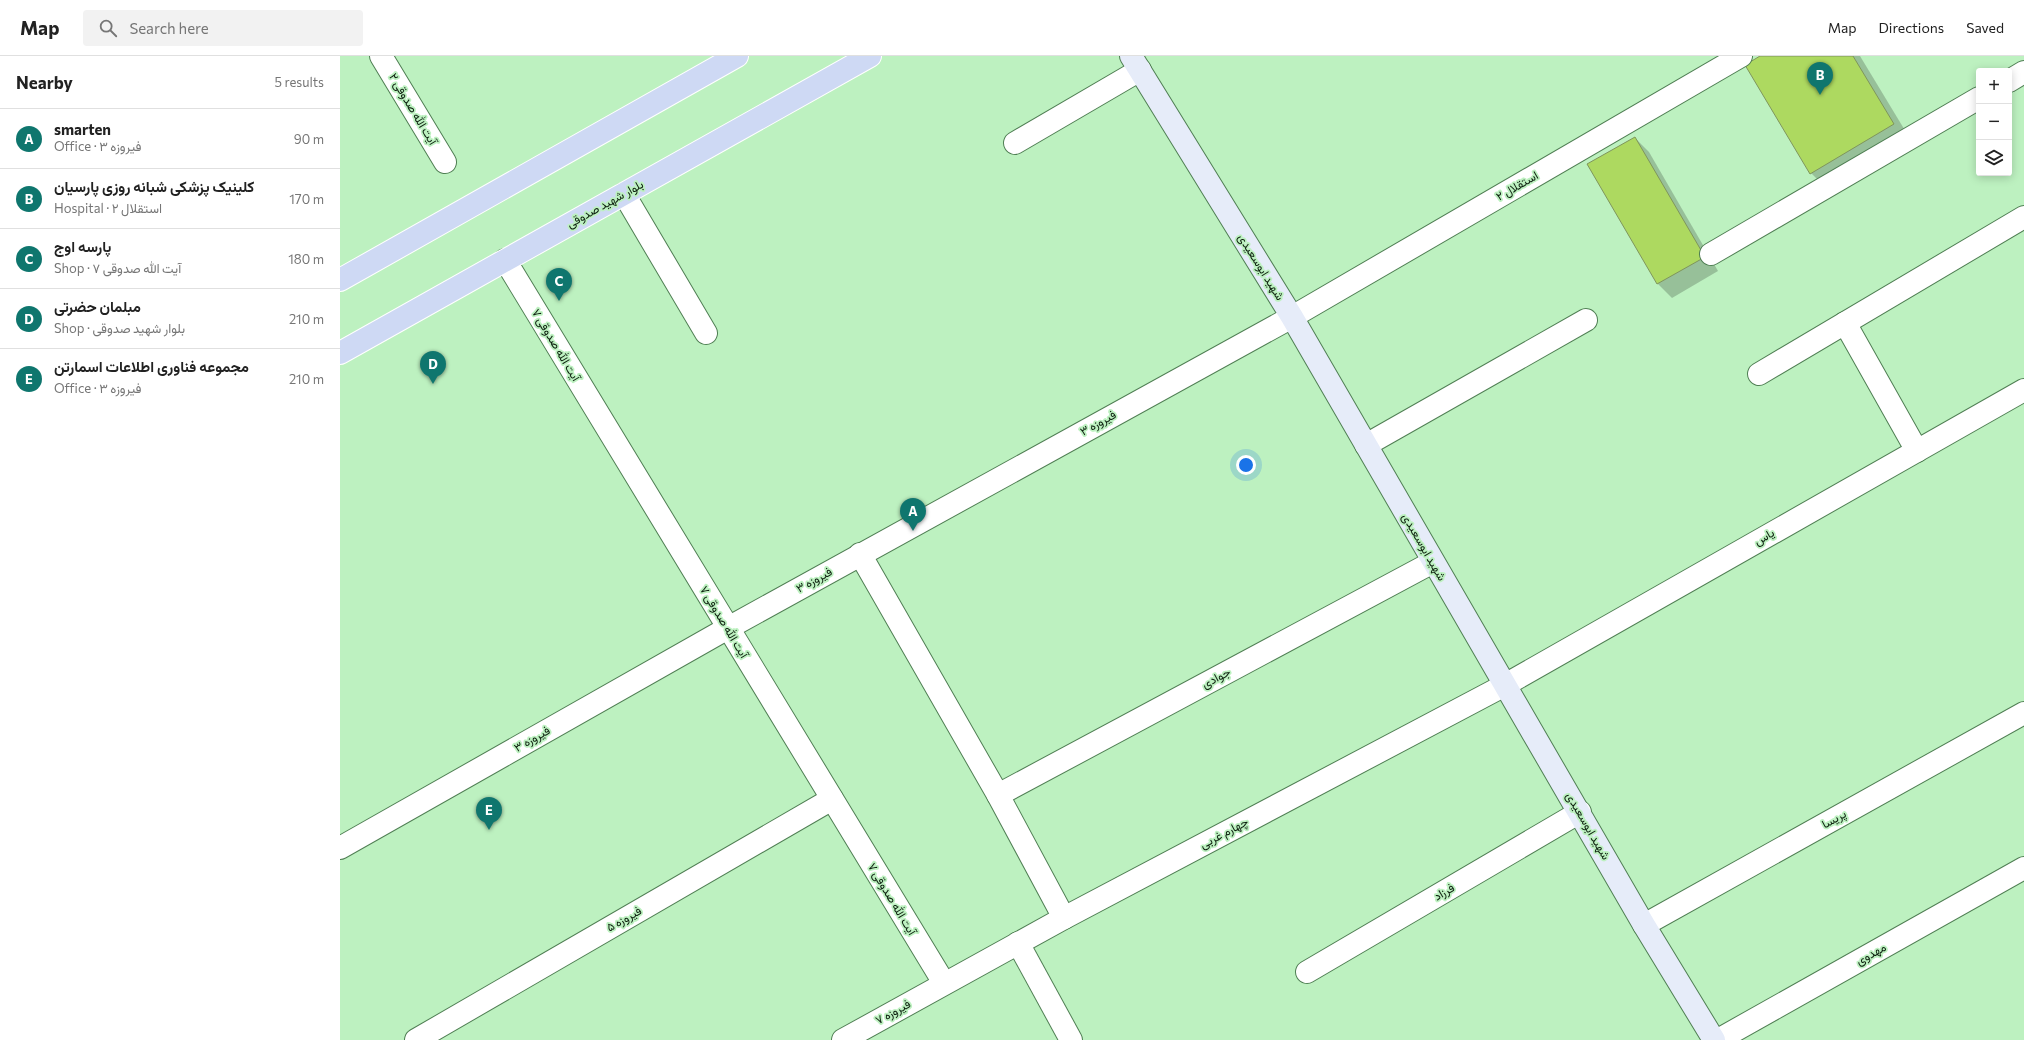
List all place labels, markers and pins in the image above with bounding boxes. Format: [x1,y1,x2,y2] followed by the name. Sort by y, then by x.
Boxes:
[1807,62,1833,95] pin: B
[546,268,572,301] pin: C
[420,351,446,384] pin: D
[900,498,926,531] pin: A
[476,797,502,830] pin: E

